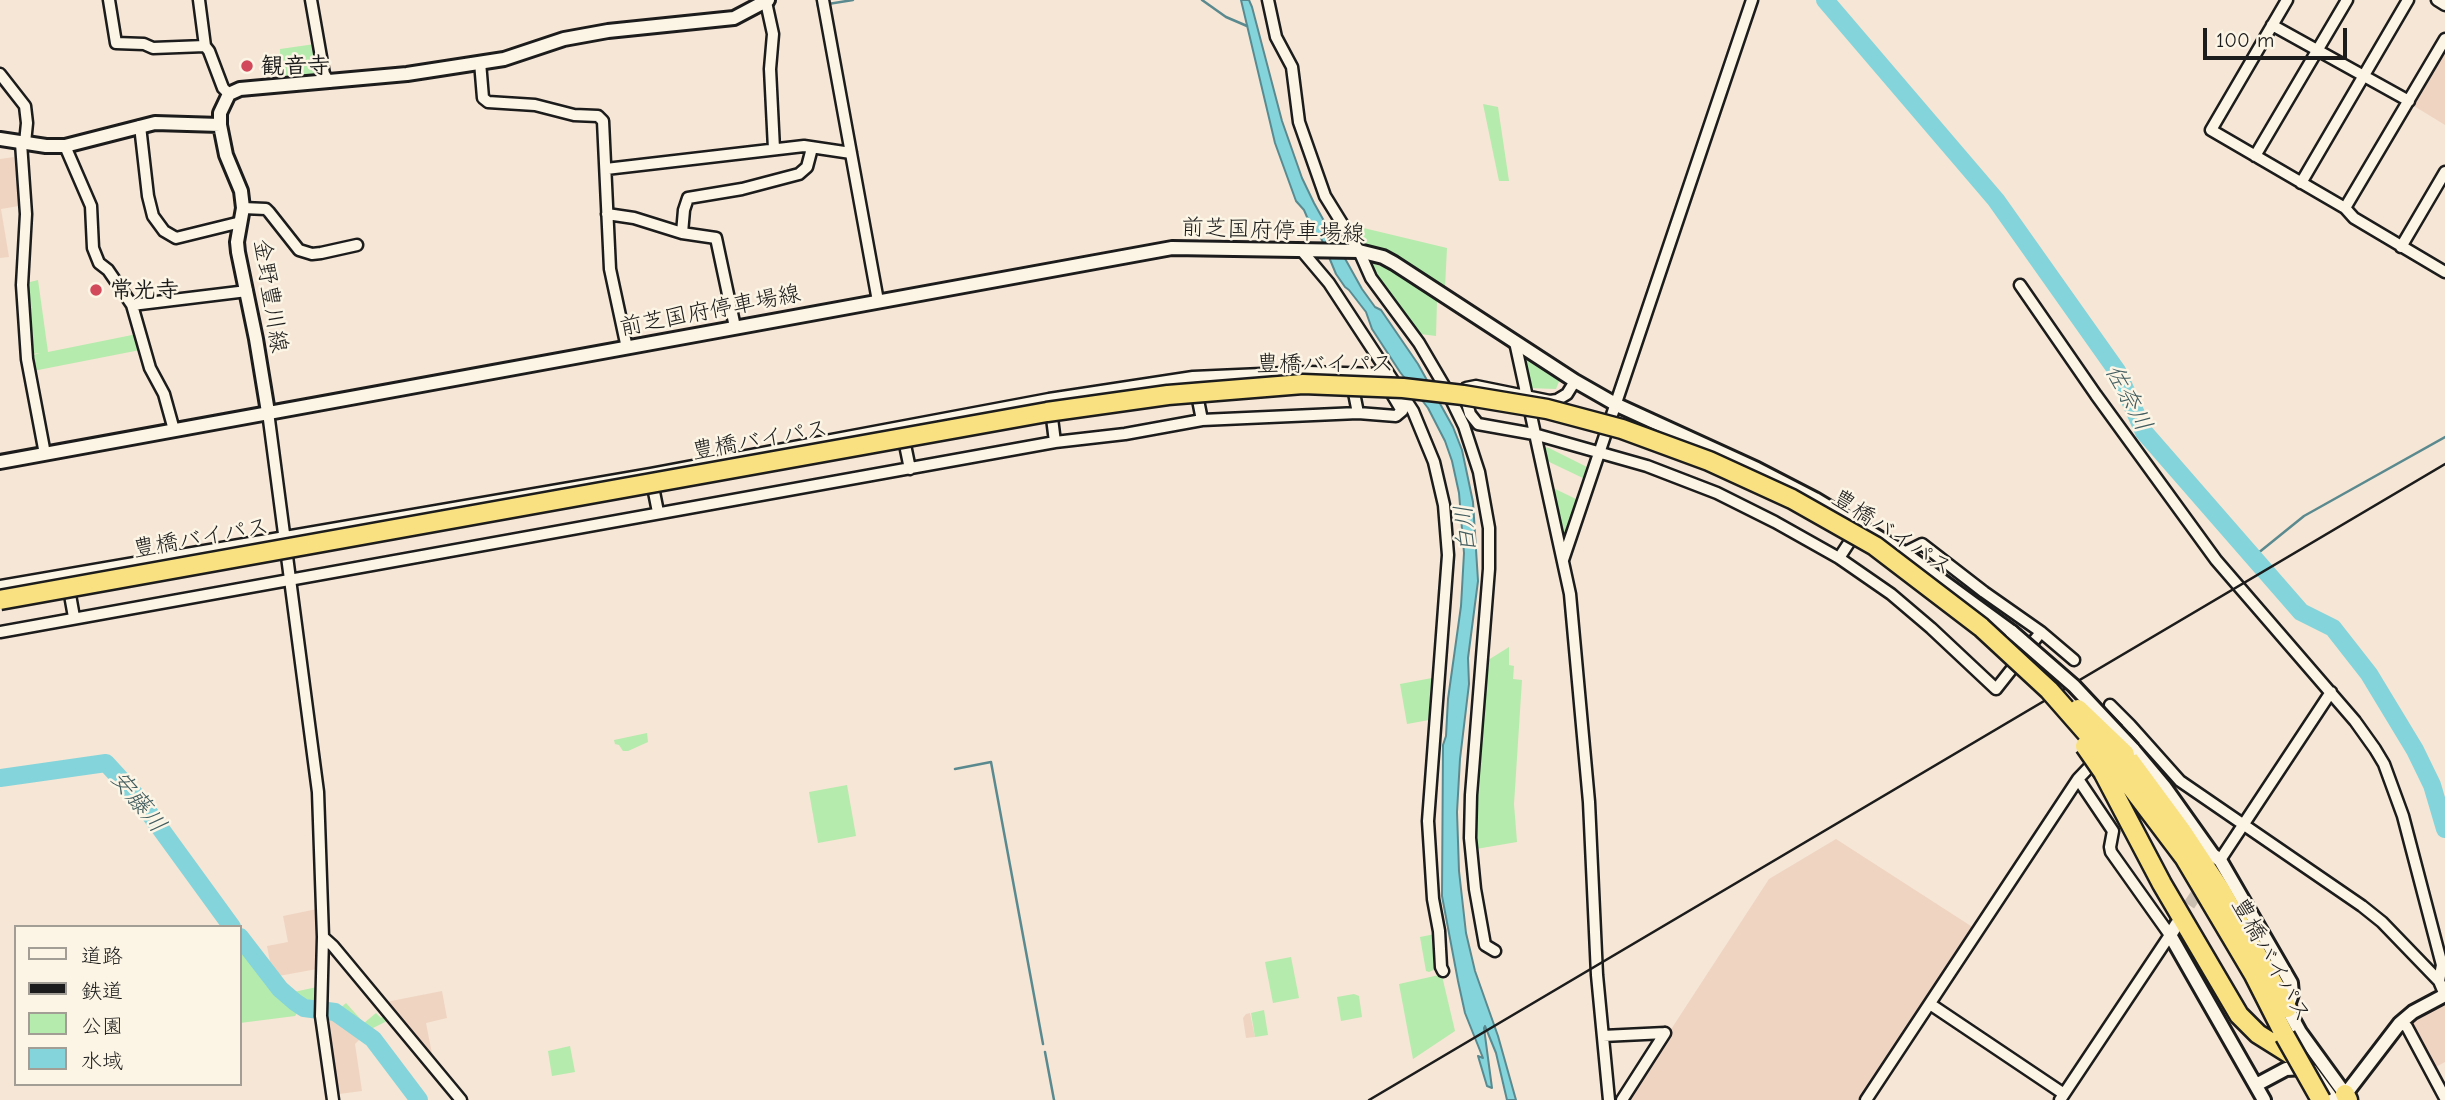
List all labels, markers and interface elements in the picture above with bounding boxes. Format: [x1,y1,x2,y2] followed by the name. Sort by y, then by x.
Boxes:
[2207,14,2350,58] scale bar
[2216,28,2274,52] text: 100 m
[261,52,330,80] place label: 観音寺
[239,58,255,74] marker: 観音寺
[1181,214,1365,248] street label: 前芝国府停車場線
[247,237,293,355] street label: 金野豊川線
[110,276,179,304] place label: 常光寺
[617,280,803,342] street label: 前芝国府停車場線
[88,282,104,298] marker: 常光寺
[1256,350,1394,378] street label: 豊橋バイパス
[2098,359,2158,437] water label: 佐奈川
[690,414,830,466] street label: 豊橋バイパス
[1827,484,1957,582] street label: 豊橋バイパス
[1450,504,1482,554] water label: 白川
[131,512,271,564] street label: 豊橋バイパス
[104,765,172,839] water label: 安藤川
[2225,893,2317,1027] street label: 豊橋バイパス
[14,925,242,1086] legend
[81,944,123,968] text: 道路
[81,979,123,1003] text: 鉄道
[81,1014,123,1038] text: 公園
[81,1049,123,1073] text: 水域

